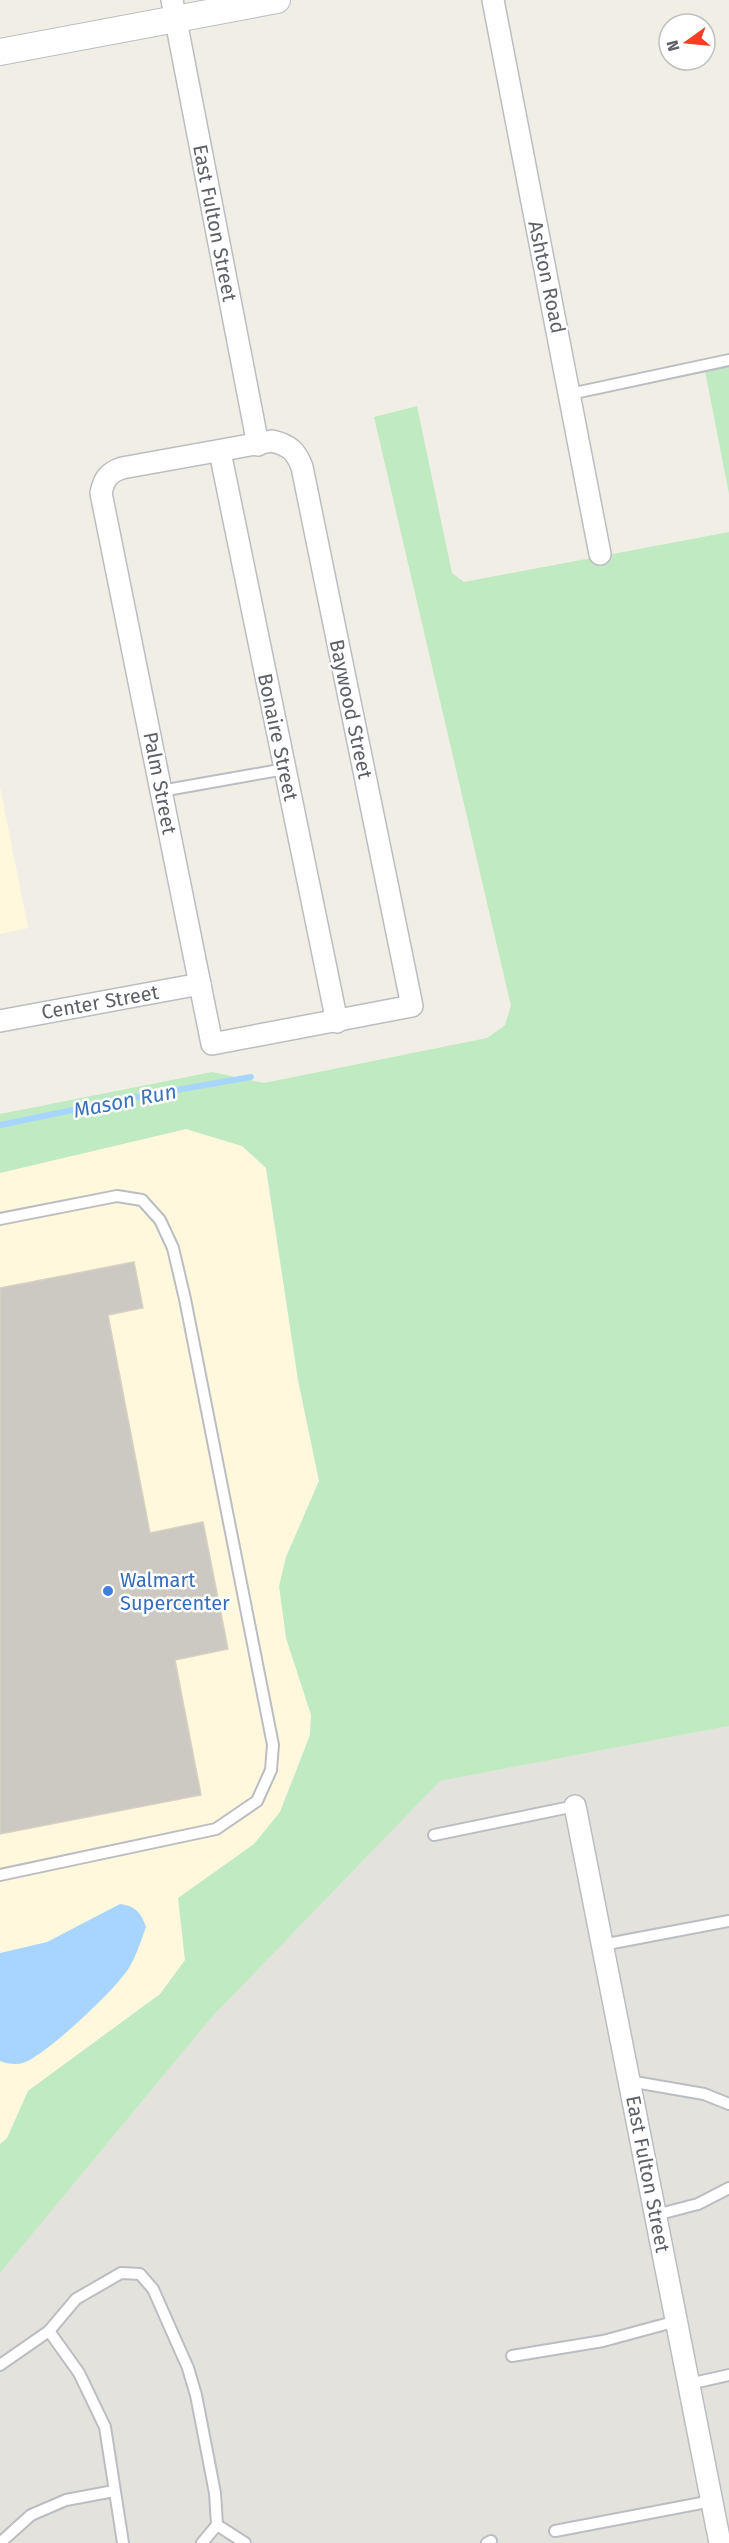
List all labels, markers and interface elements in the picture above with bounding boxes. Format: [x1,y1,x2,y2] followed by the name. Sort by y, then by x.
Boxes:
[657,12,717,72] north arrow
[662,38,684,53] text: N
[188,142,242,304] street label: East Fulton Street
[523,219,571,335] street label: Ashton Road
[325,637,378,782] street label: Baywood Street
[253,671,303,804] street label: Bonaire Street
[138,730,182,837] street label: Palm Street
[40,980,161,1024] street label: Center Street
[71,1078,179,1124] water label: Mason Run
[120,1568,230,1615] place label: Walmart Supercenter
[101,1584,115,1598] marker: Walmart Supercenter
[621,2093,675,2255] street label: East Fulton Street

